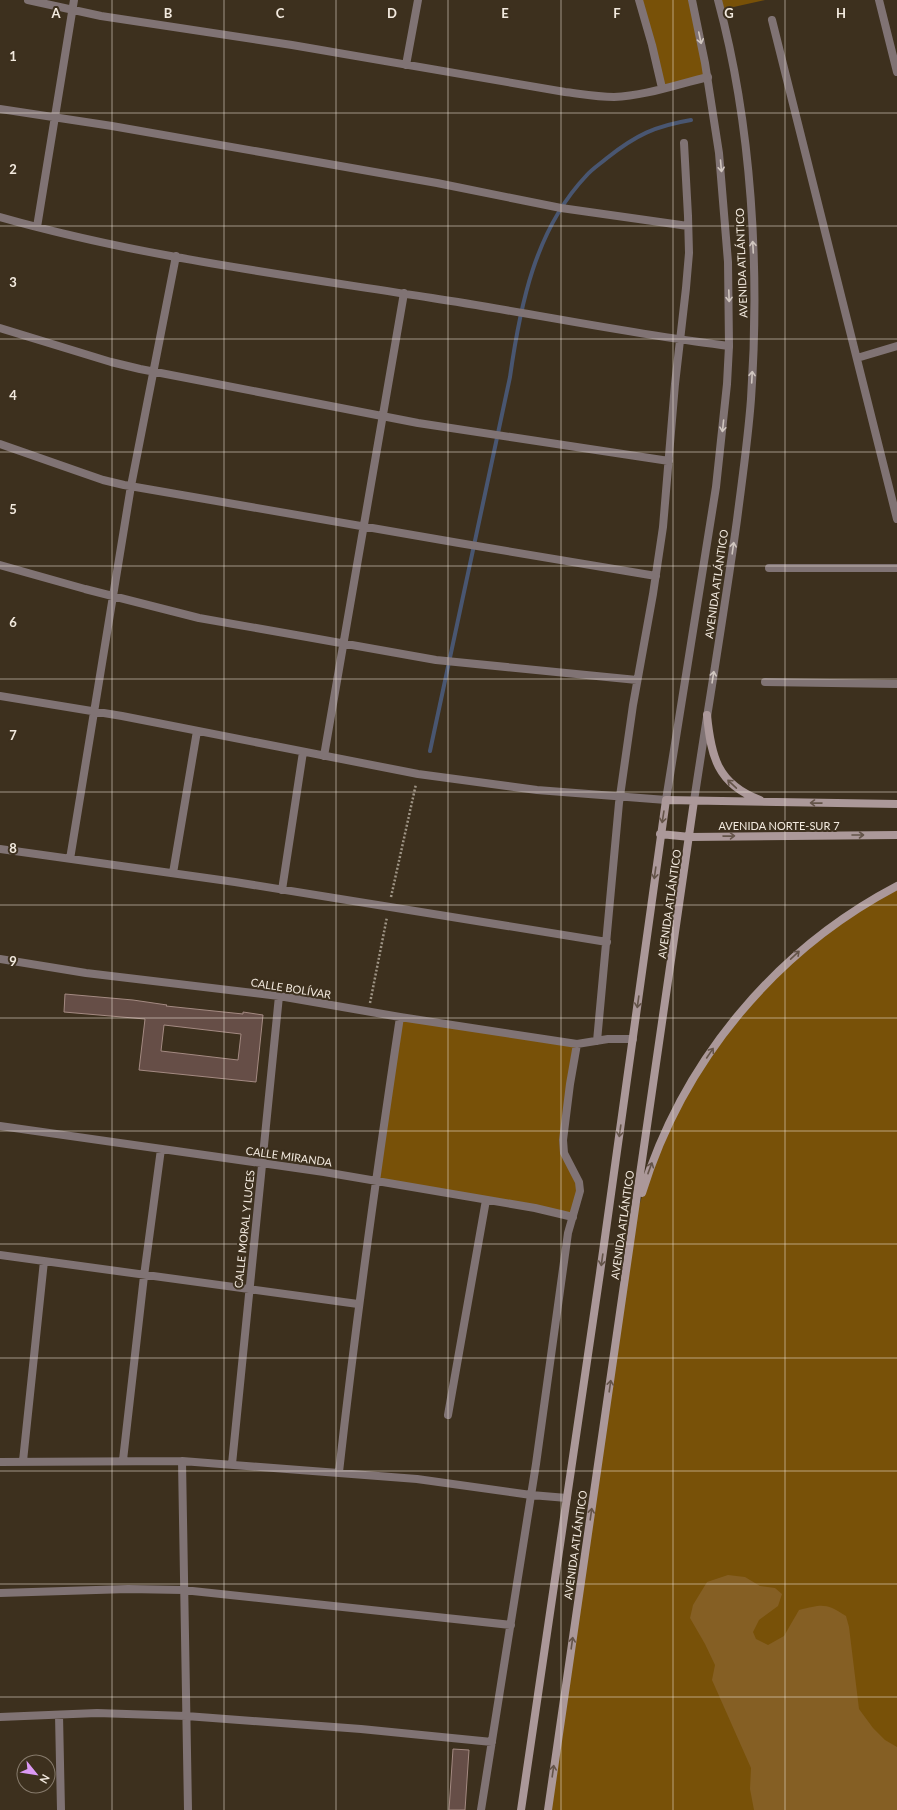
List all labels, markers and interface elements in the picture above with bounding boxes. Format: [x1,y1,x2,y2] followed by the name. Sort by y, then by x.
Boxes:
[50,5,61,21] text: A
[164,5,173,21] text: B
[276,5,285,21] text: C
[387,5,397,21] text: D
[501,5,509,21] text: E
[613,5,621,21] text: F
[724,5,734,21] text: G
[836,5,846,21] text: H
[697,31,705,44] one-way arrow
[9,48,17,64] text: 1
[717,159,724,172] one-way arrow
[9,161,17,177] text: 2
[733,208,749,318] street label: AVENIDA ATLÁNTICO
[750,241,757,254] one-way arrow
[9,274,17,290] text: 3
[725,289,733,302] one-way arrow
[748,371,756,384] one-way arrow
[9,387,17,403] text: 4
[719,419,727,432] one-way arrow
[9,501,17,517] text: 5
[702,528,730,639] street label: AVENIDA ATLÁNTICO
[729,542,737,555] one-way arrow
[9,614,17,630] text: 6
[709,671,717,684] one-way arrow
[9,727,17,743] text: 7
[728,780,738,789] one-way arrow
[810,799,823,807] one-way arrow
[659,810,667,823] one-way arrow
[718,819,840,832] street label: AVENIDA NORTE-SUR 7
[851,831,864,839] one-way arrow
[722,832,735,840] one-way arrow
[9,840,17,856] text: 8
[655,848,683,959] street label: AVENIDA ATLÁNTICO
[651,866,659,879] one-way arrow
[790,951,800,960] one-way arrow
[9,953,17,969] text: 9
[250,975,332,1001] street label: CALLE BOLÍVAR
[634,995,642,1008] one-way arrow
[706,1048,714,1059] one-way arrow
[616,1124,624,1137] one-way arrow
[245,1144,333,1169] street label: CALLE MIRANDA
[647,1162,655,1174] one-way arrow
[231,1169,257,1289] street label: CALLE MORAL Y LUCES
[608,1169,636,1280] street label: AVENIDA ATLÁNTICO
[598,1253,606,1266] one-way arrow
[606,1379,614,1392] one-way arrow
[561,1489,589,1600] street label: AVENIDA ATLÁNTICO
[587,1508,595,1521] one-way arrow
[568,1637,576,1650] one-way arrow
[16,1754,56,1794] north arrow
[549,1765,557,1778] one-way arrow
[37,1772,53,1786] text: N

